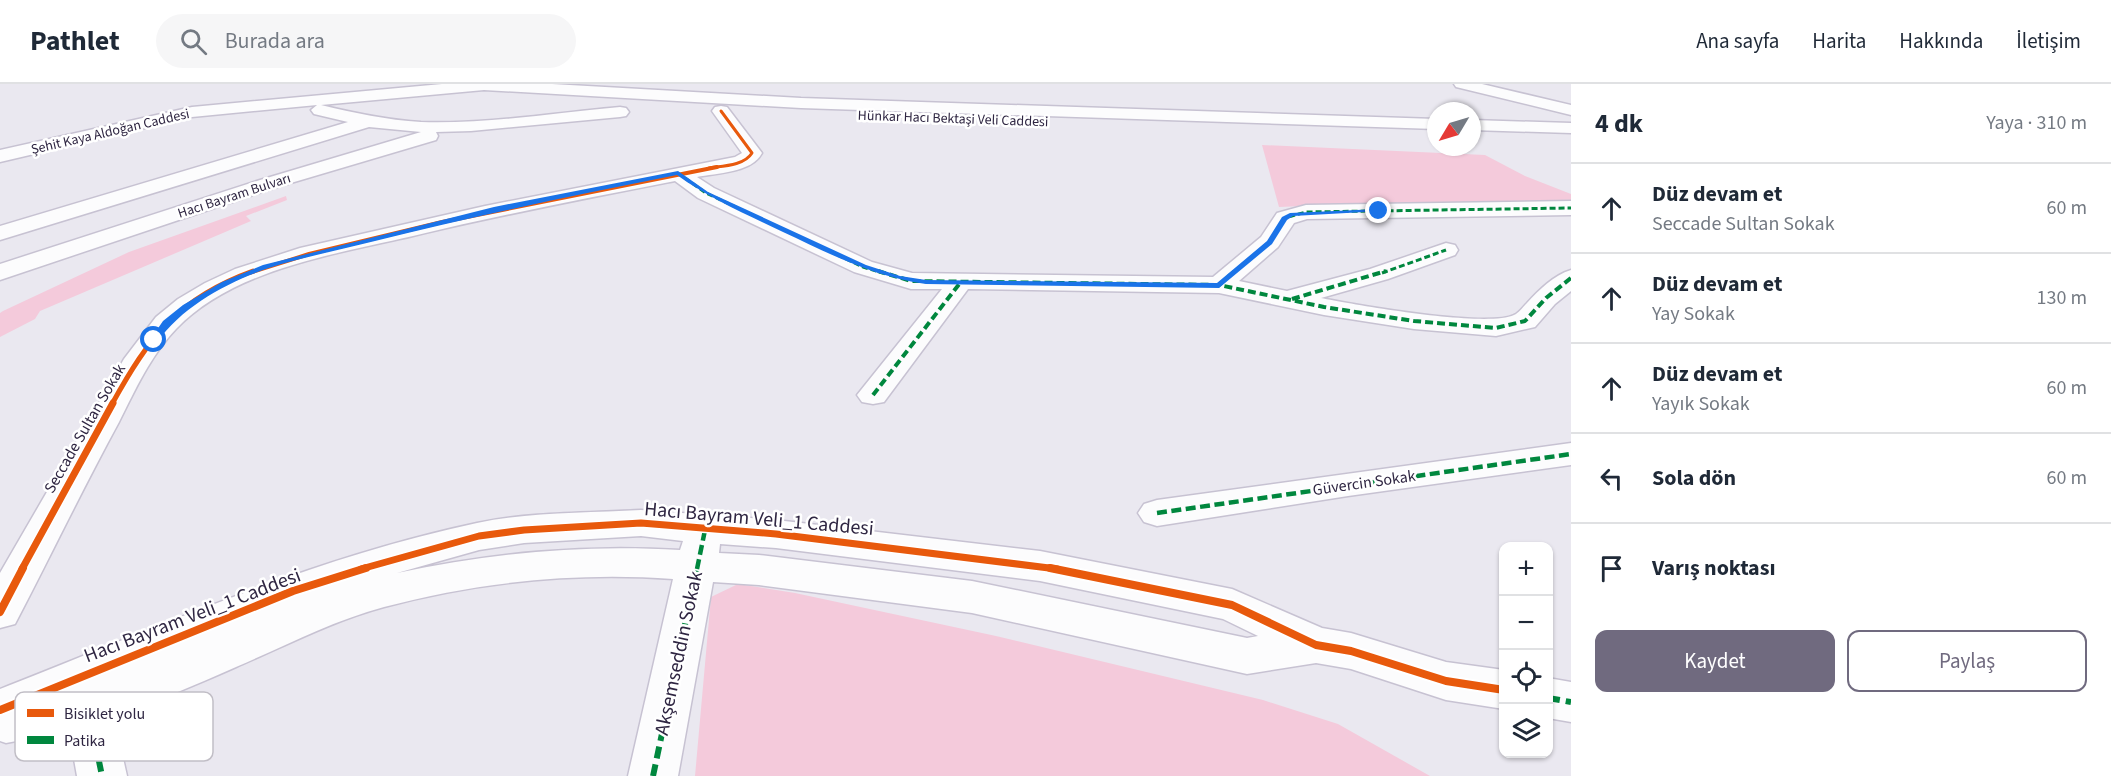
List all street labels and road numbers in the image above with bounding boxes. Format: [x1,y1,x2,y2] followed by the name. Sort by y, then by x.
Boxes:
[29,104,191,160] street label: Şehit Kaya Aldoğan Caddesi
[857,106,1049,132] street label: Hünkar Hacı Bektaşi Veli Caddesi
[175,168,293,224] street label: Hacı Bayram Bulvarı
[39,360,131,497] street label: Seccade Sultan Sokak
[1311,465,1417,501] street label: Güvercin Sokak
[643,495,875,543] street label: Hacı Bayram Veli_1 Caddesi
[80,562,305,670] street label: Hacı Bayram Veli_1 Caddesi
[648,568,710,738] street label: Akşemseddin Sokak

